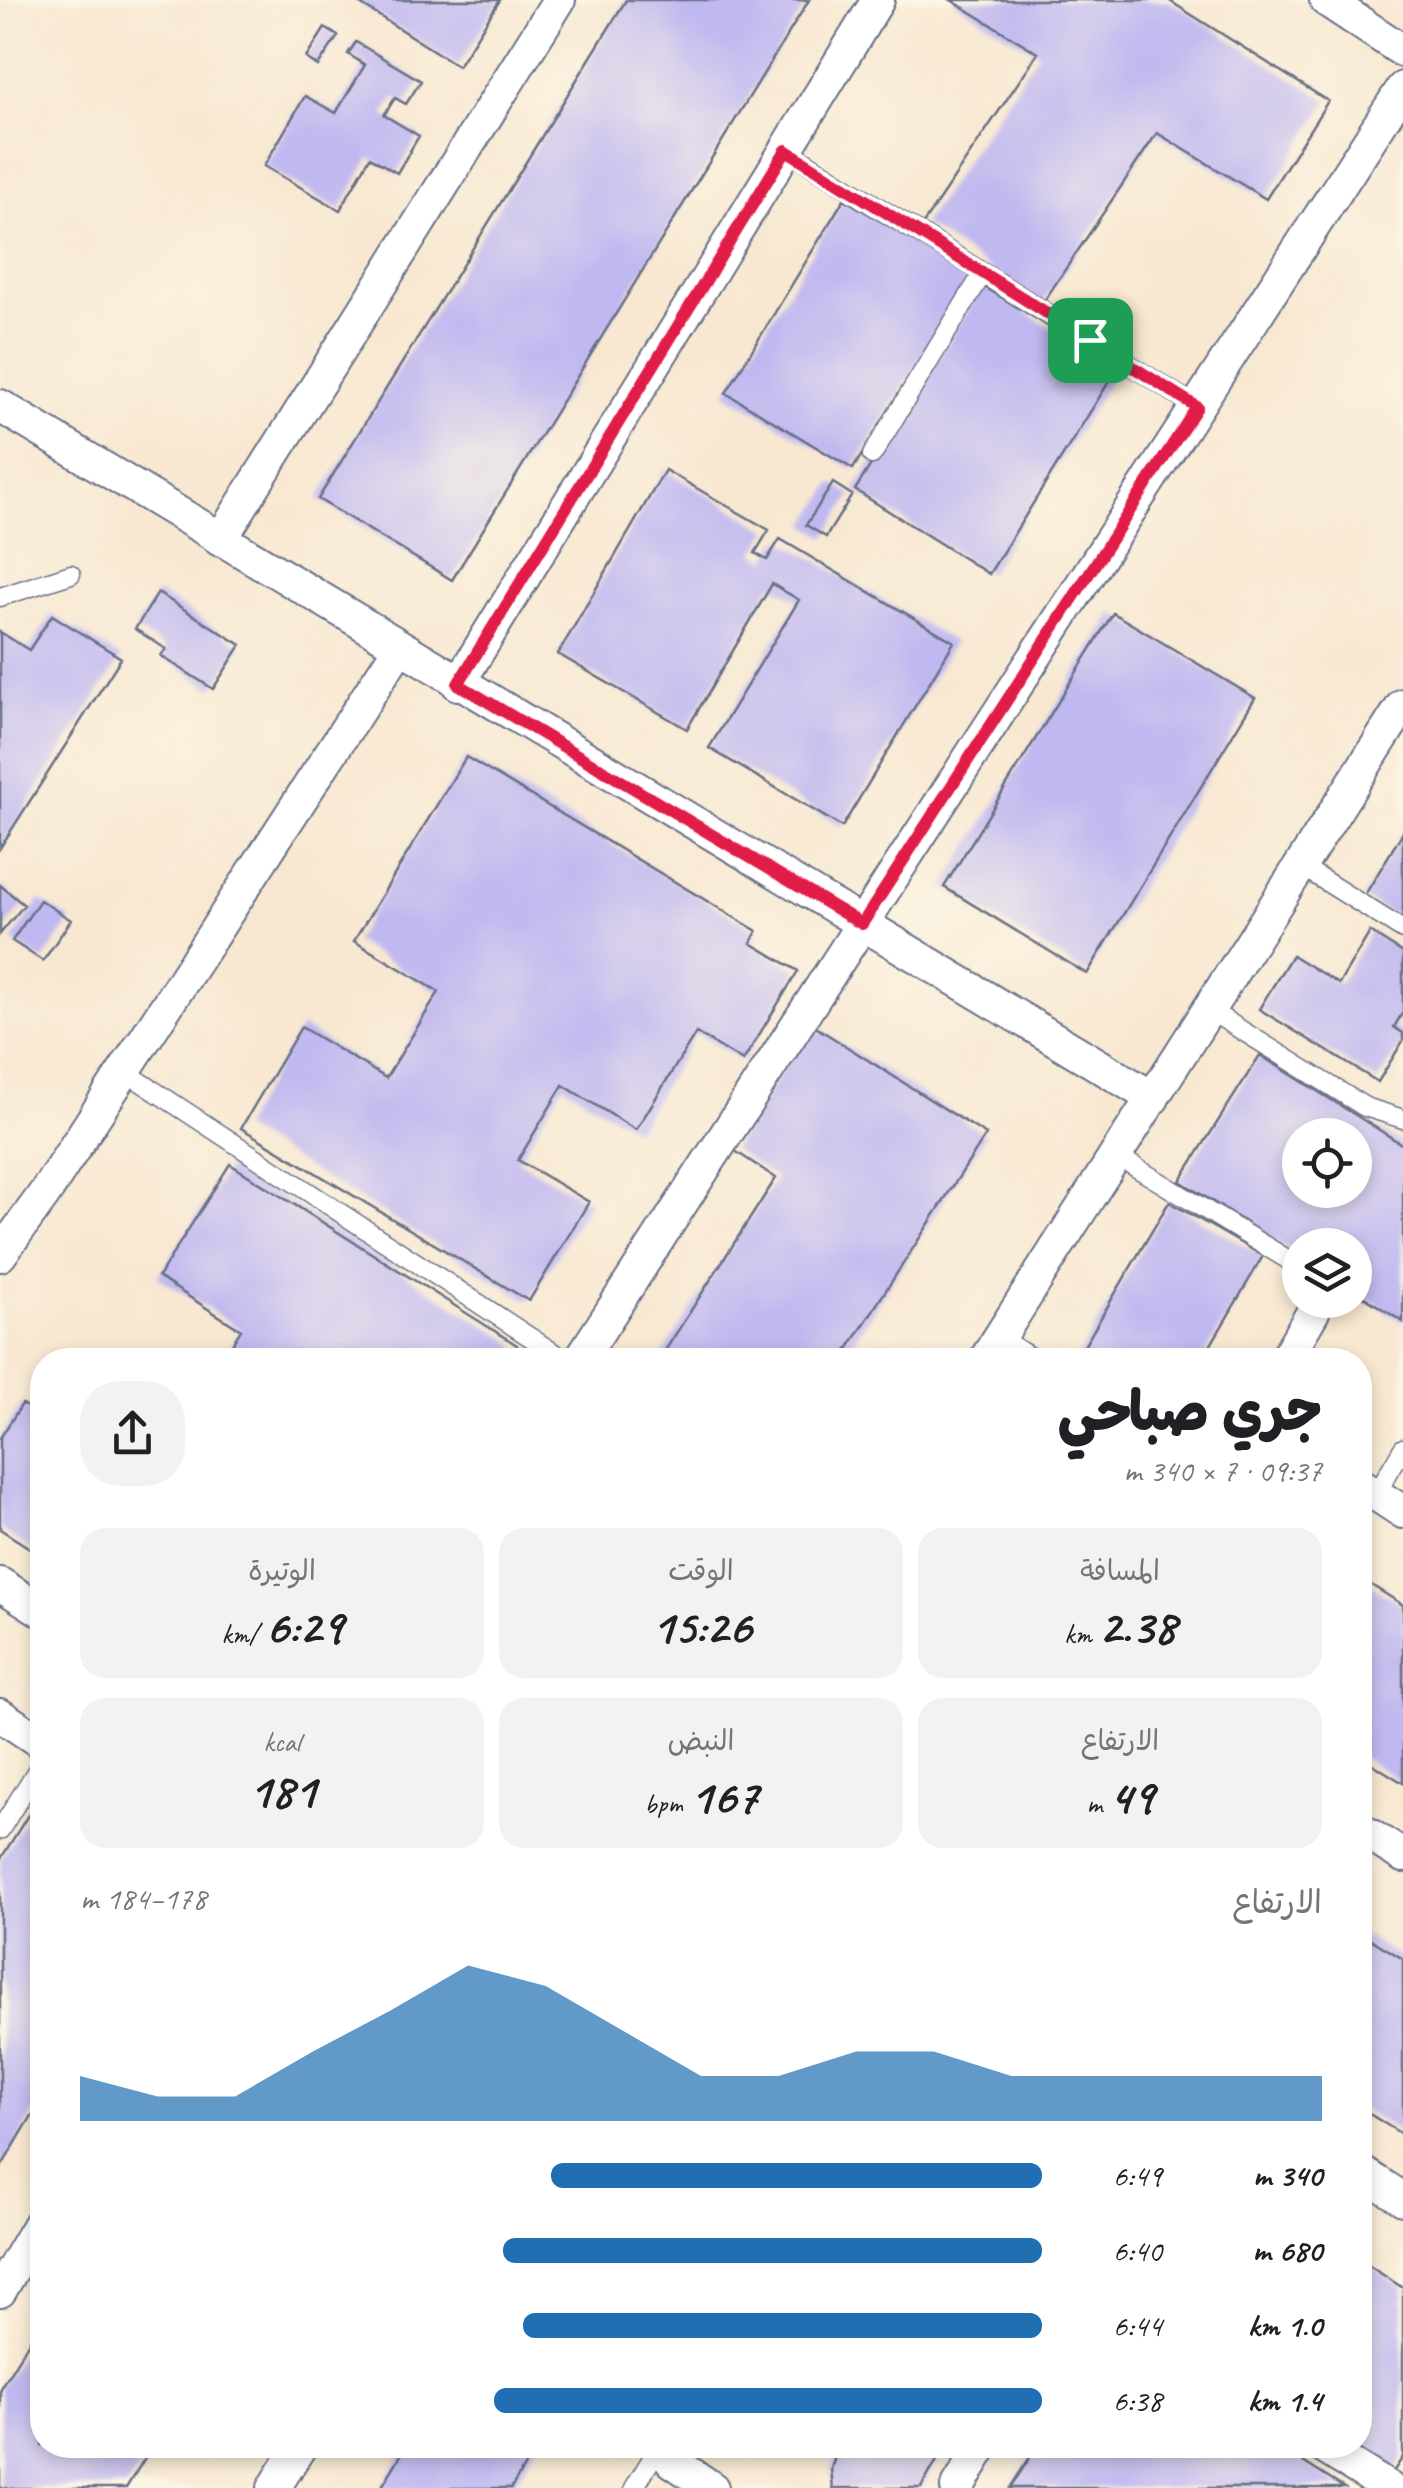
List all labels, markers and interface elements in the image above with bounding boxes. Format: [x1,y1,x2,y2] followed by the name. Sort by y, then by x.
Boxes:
[1048,298,1133,383] pin
[1063,313,1118,368] icon: arrive
[1282,1118,1372,1318] map controls
[1282,1118,1372,1208] button: locate
[1282,1228,1372,1318] button: layers
[1058,1377,1322,1447] text: جري صباحي
[80,1381,185,1486] button: share
[1124,1450,1322,1491] text: 09:37 · 7 × 340 m
[248,1553,316,1588] text: الوتيرة
[668,1553,734,1588] text: الوقت
[1080,1553,1160,1588] text: المسافة
[265,1595,343,1658] text: 6:29
[651,1595,751,1658] text: 15:26
[1098,1595,1176,1658] text: 2.38
[221,1616,265,1651] text: /km
[1064,1616,1098,1651] text: km
[668,1723,734,1758] text: النبض
[1081,1723,1159,1758] text: الارتفاع
[263,1724,301,1759] text: kcal
[248,1759,316,1822] text: 181
[689,1765,758,1828] text: 167
[1109,1765,1153,1828] text: 49
[644,1786,689,1821] text: bpm
[1087,1786,1109,1821] text: m
[80,1878,206,1919] text: 178–184 m
[1232,1882,1322,1923] text: الارتفاع
[1112,2155,1162,2196] text: 6:49
[1253,2155,1322,2196] text: 340 m
[1112,2230,1162,2271] text: 6:40
[1252,2230,1322,2271] text: 680 m
[1112,2305,1162,2346] text: 6:44
[1248,2305,1322,2346] text: 1.0 km
[1112,2380,1162,2421] text: 6:38
[1248,2380,1322,2421] text: 1.4 km

